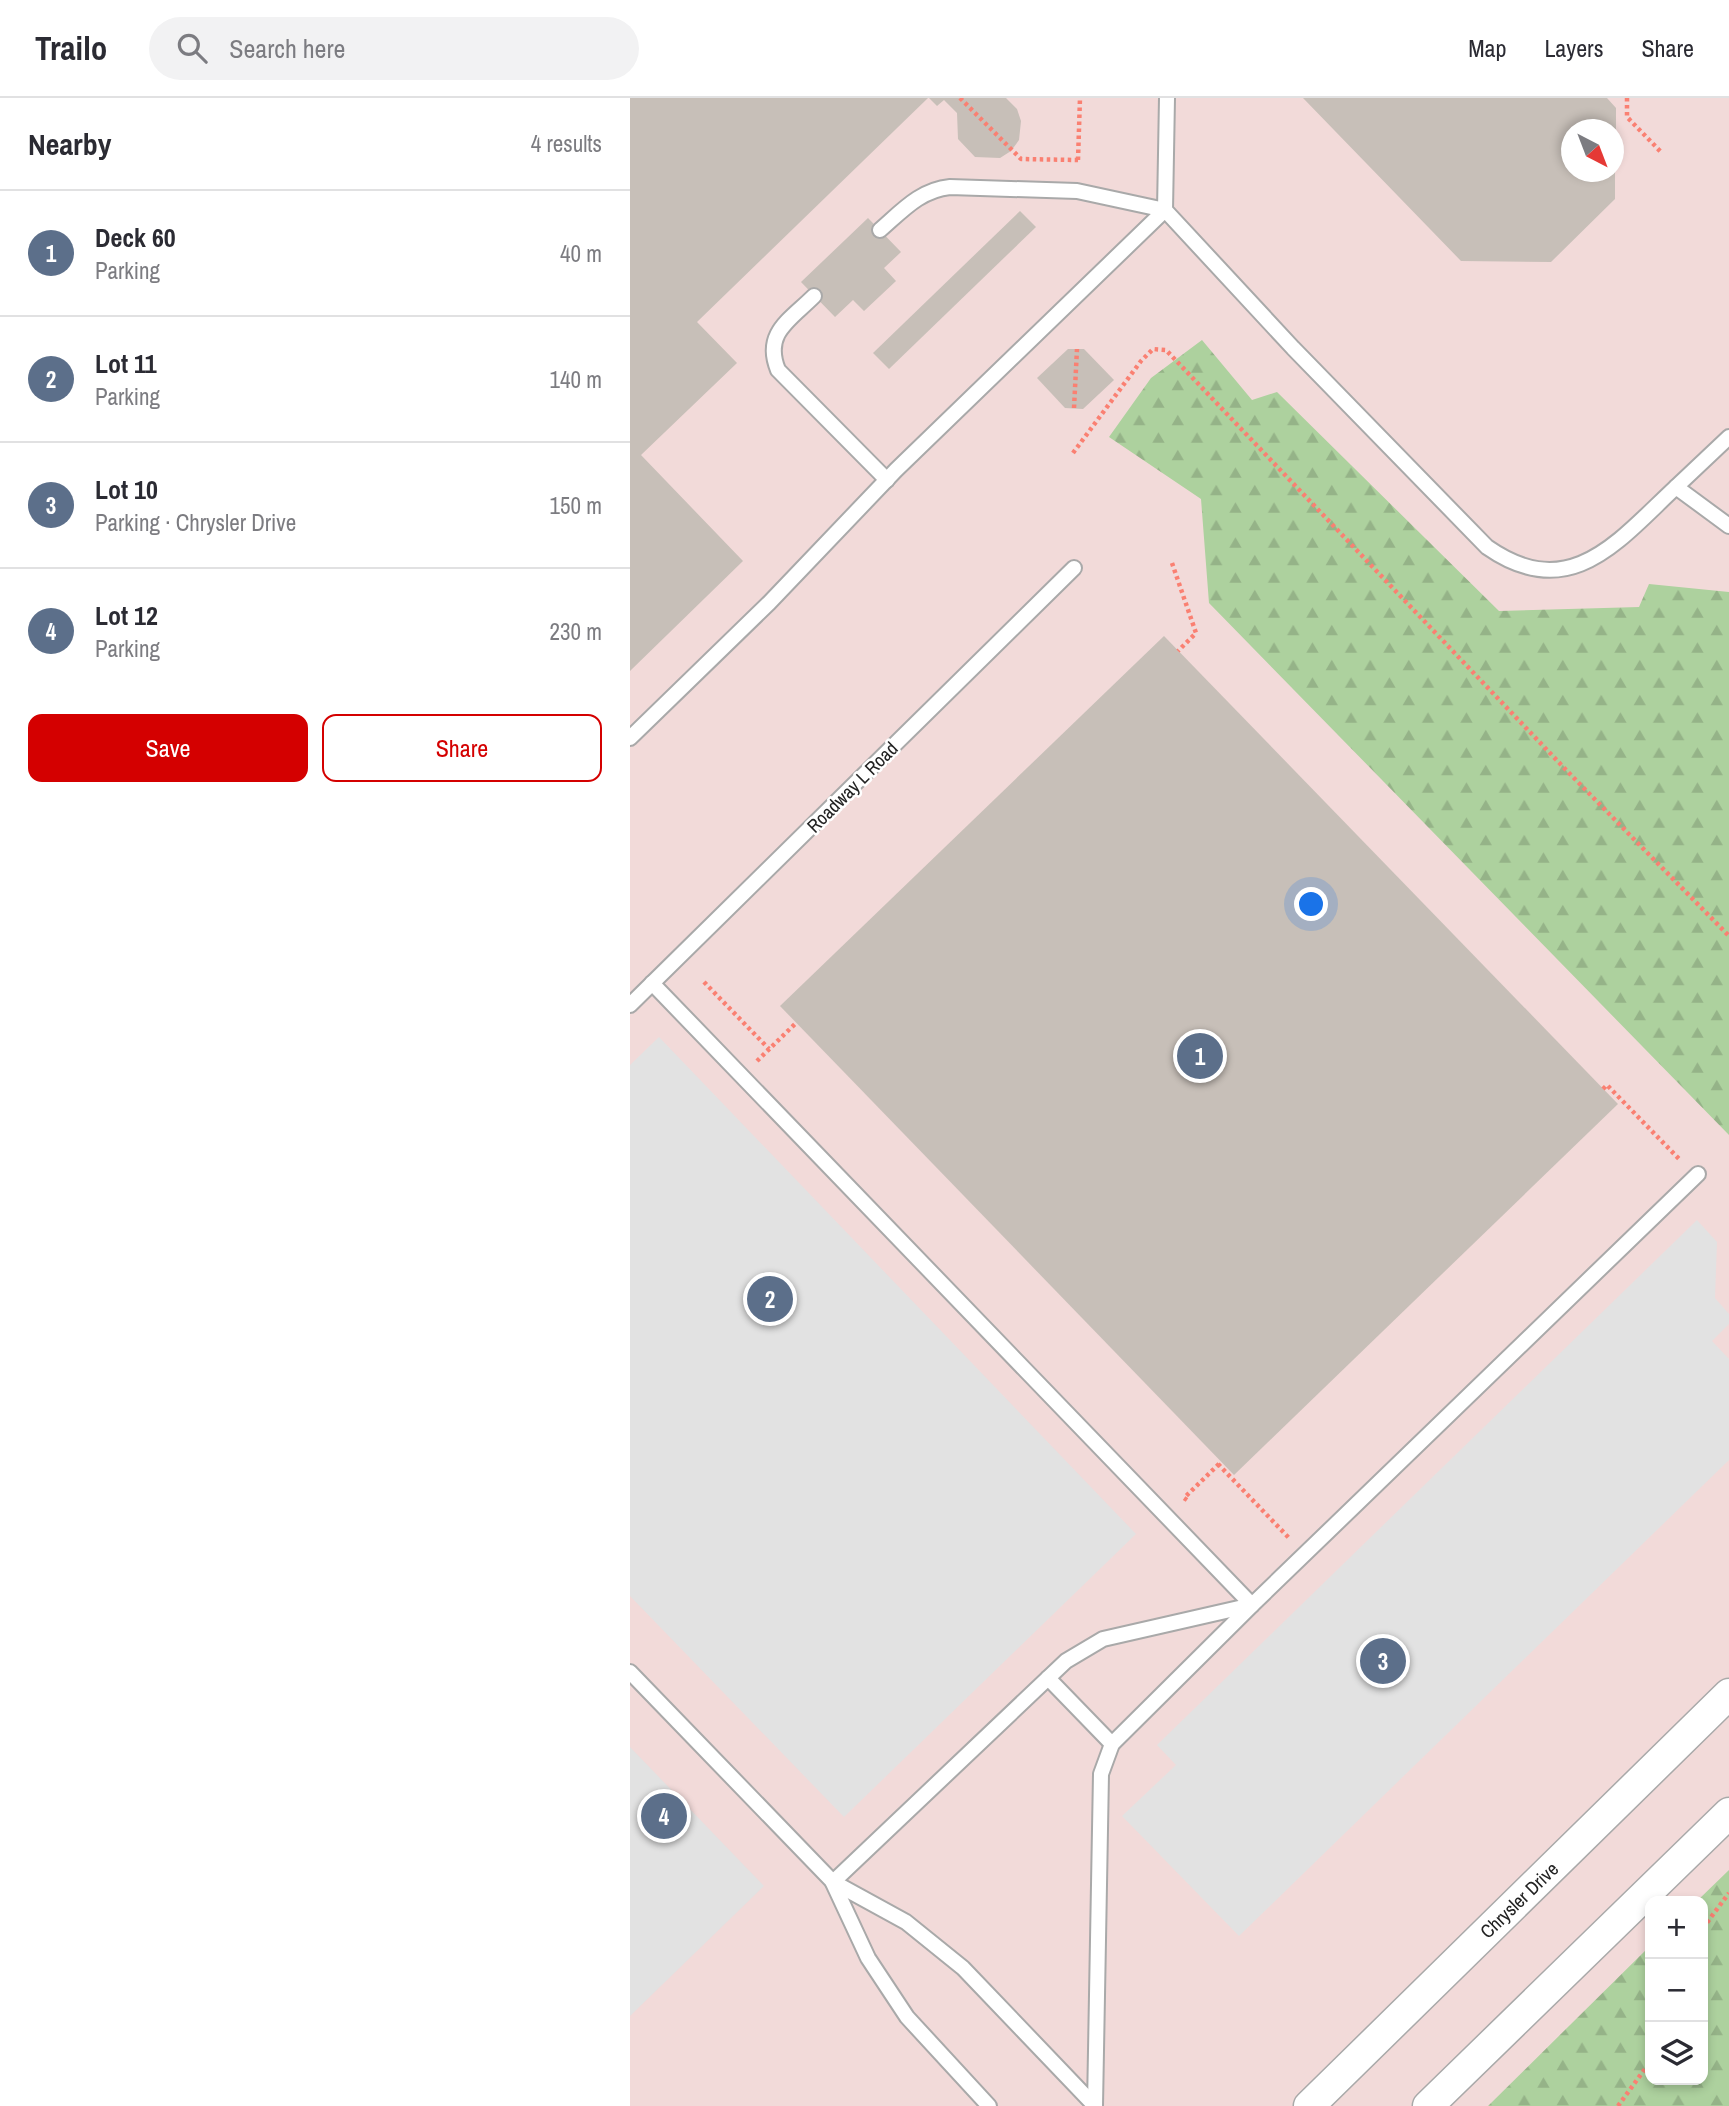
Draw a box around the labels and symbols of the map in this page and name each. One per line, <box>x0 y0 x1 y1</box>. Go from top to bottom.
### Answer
north arrow <box>1561 119 1624 182</box>
street label: Roadway L Road <box>801 736 903 838</box>
your location <box>1294 887 1328 921</box>
pin: 1 <box>1177 1030 1223 1082</box>
pin: 2 <box>747 1273 793 1325</box>
pin: 3 <box>1360 1635 1406 1687</box>
pin: 4 <box>641 1790 687 1842</box>
street label: Chrysler Drive <box>1474 1856 1564 1944</box>

